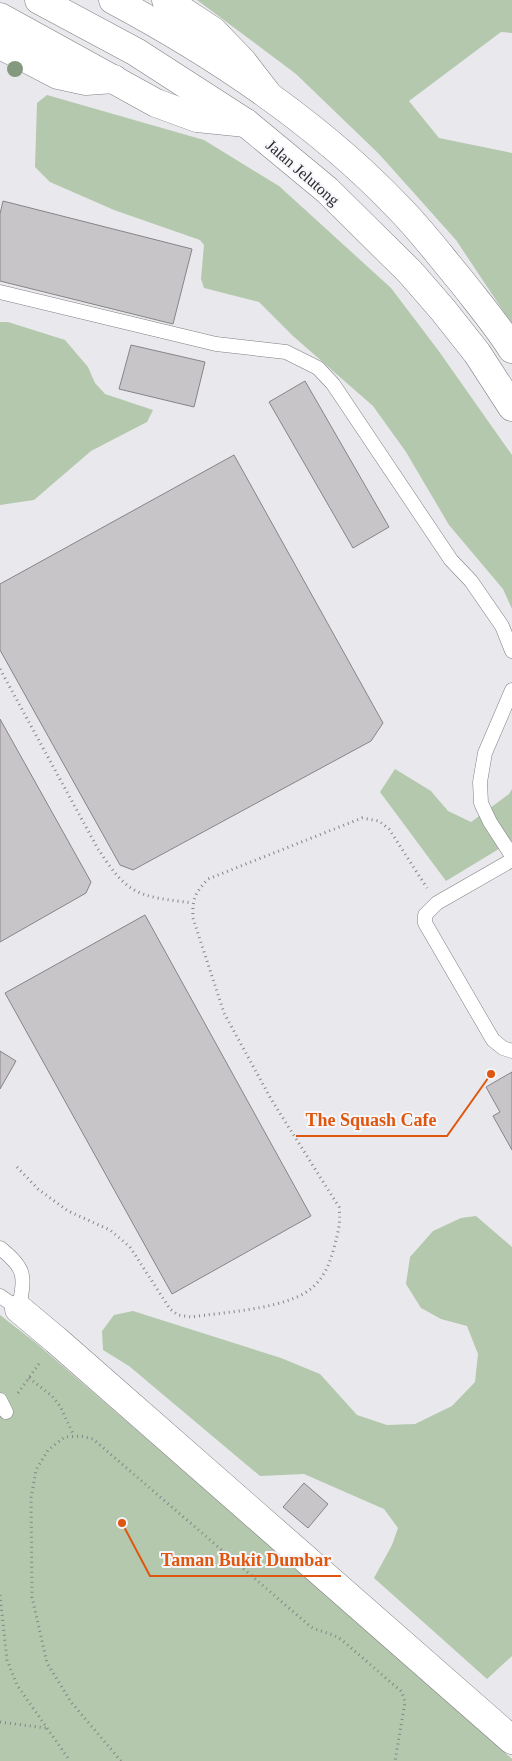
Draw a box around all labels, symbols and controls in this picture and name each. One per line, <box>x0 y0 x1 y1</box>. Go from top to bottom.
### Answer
street label: Jalan Jelutong <box>262 136 343 209</box>
callout: The Squash Cafe <box>296 1103 447 1136</box>
text: The Squash Cafe <box>305 1110 437 1130</box>
callout: Taman Bukit Dumbar <box>150 1543 341 1576</box>
text: Taman Bukit Dumbar <box>161 1550 331 1570</box>

